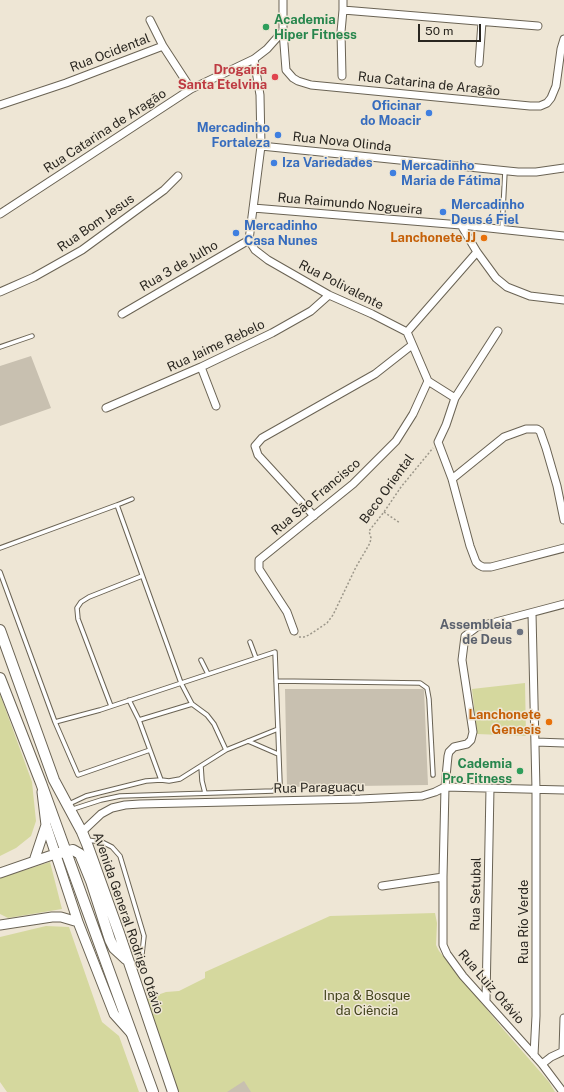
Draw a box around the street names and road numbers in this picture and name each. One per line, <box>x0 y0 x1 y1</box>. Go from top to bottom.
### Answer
street label: Rua Ocidental <box>68 31 152 75</box>
street label: Rua Catarina de Aragão <box>357 69 501 99</box>
street label: Rua Catarina de Aragão <box>41 86 169 176</box>
street label: Rua Nova Olinda <box>292 129 392 155</box>
street label: Rua Raimundo Nogueira <box>277 190 423 218</box>
street label: Rua Bom Jesus <box>55 191 137 255</box>
street label: Rua 3 de Julho <box>137 237 221 295</box>
street label: Rua Polivalente <box>296 257 386 313</box>
street label: Rua Jaime Rebelo <box>165 317 267 375</box>
street label: Beco Oriental <box>357 451 417 527</box>
street label: Rua São Francisco <box>268 455 364 539</box>
street label: Rua Paraguaçu <box>273 779 365 797</box>
street label: Avenida General Rodrigo Otávio <box>90 830 166 1016</box>
street label: Rua Setubal <box>468 857 484 931</box>
street label: Rua Río Verde <box>516 880 532 964</box>
street label: Rua Luiz Otávio <box>455 947 527 1027</box>

